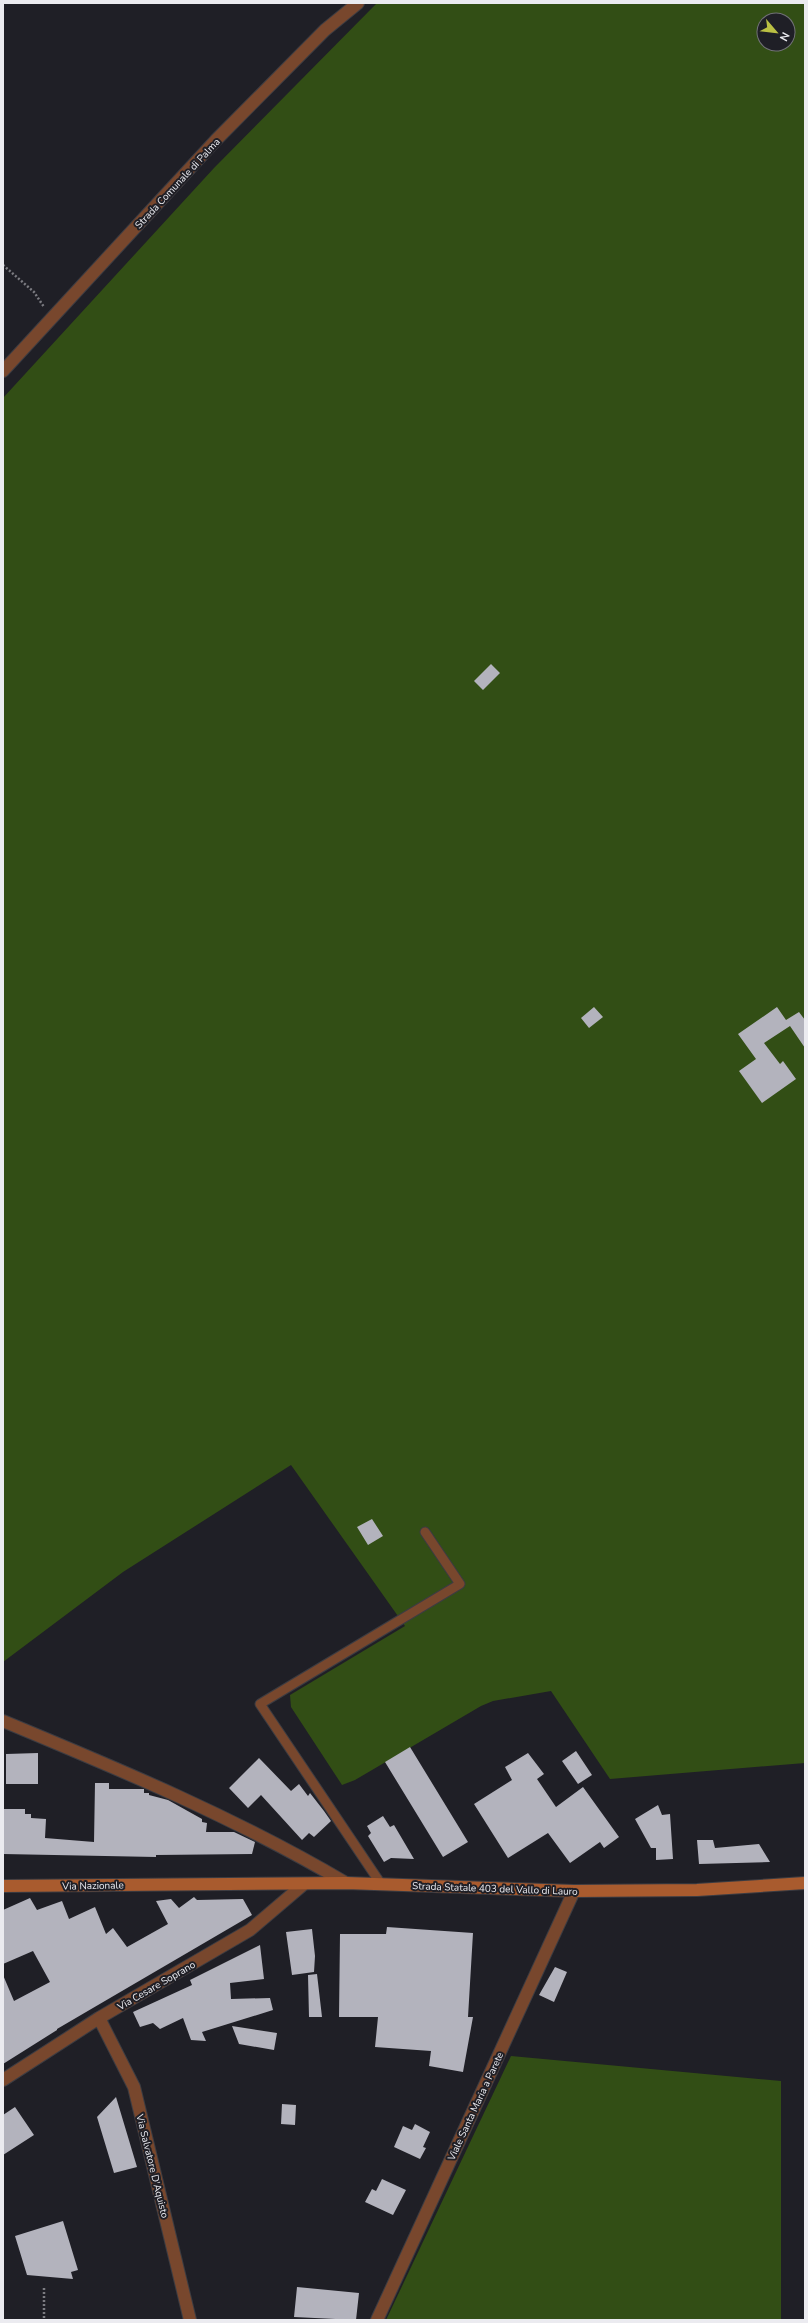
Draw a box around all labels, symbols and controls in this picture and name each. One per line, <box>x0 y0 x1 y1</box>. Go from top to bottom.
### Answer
north arrow <box>756 12 796 52</box>
text: N <box>776 29 793 44</box>
street label: Strada Comunale di Palma <box>132 135 223 232</box>
street label: Via Nazionale <box>61 1878 124 1894</box>
street label: Strada Statale 403 del Vallo di Lauro <box>412 1879 578 1899</box>
street label: Via Cesare Soprano <box>114 1958 198 2014</box>
street label: Viale Santa Maria a Parete <box>444 2050 507 2164</box>
street label: Via Salvatore D'Aquisto <box>132 2112 172 2220</box>

